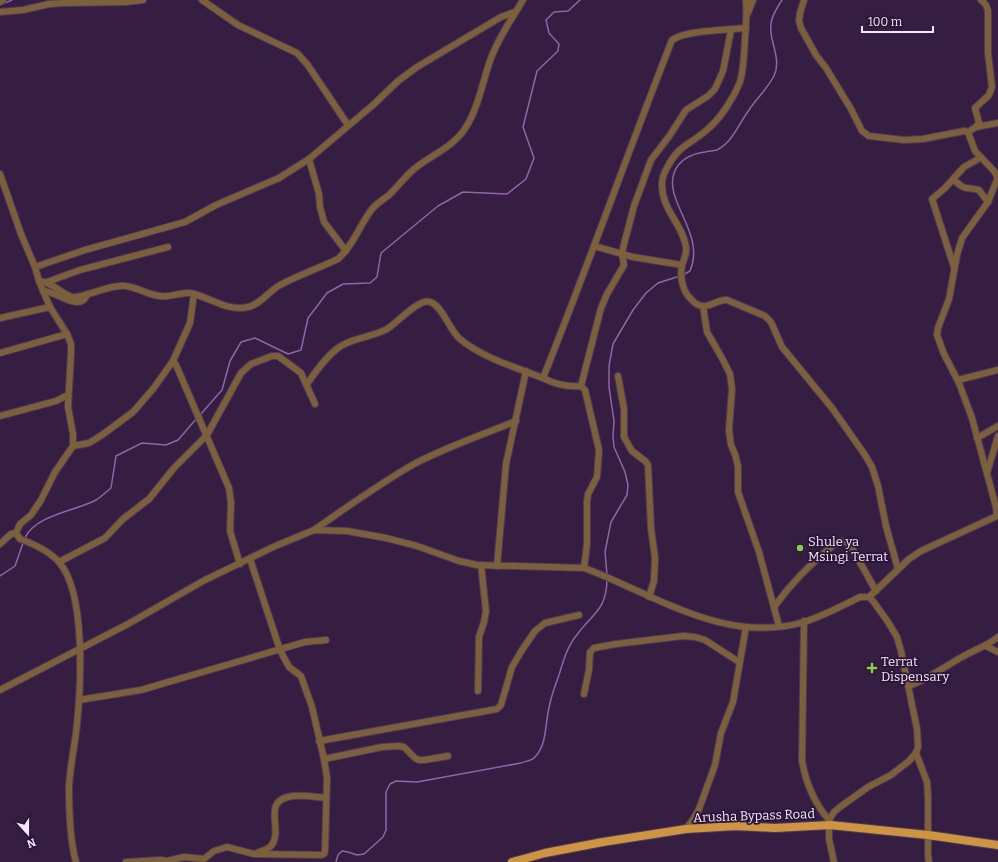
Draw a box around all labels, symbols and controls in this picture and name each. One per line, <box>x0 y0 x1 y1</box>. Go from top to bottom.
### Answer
scale bar <box>862 8 933 34</box>
text: 100 m <box>868 15 903 29</box>
place label: Shule ya Msingi Terrat <box>808 534 888 564</box>
marker: Shule ya Msingi Terrat <box>795 543 805 553</box>
place label: Terrat Dispensary <box>881 654 950 684</box>
marker: Terrat Dispensary <box>866 662 878 674</box>
street label: Arusha Bypass Road <box>693 806 816 825</box>
north arrow <box>8 814 48 854</box>
text: N <box>25 835 38 851</box>

